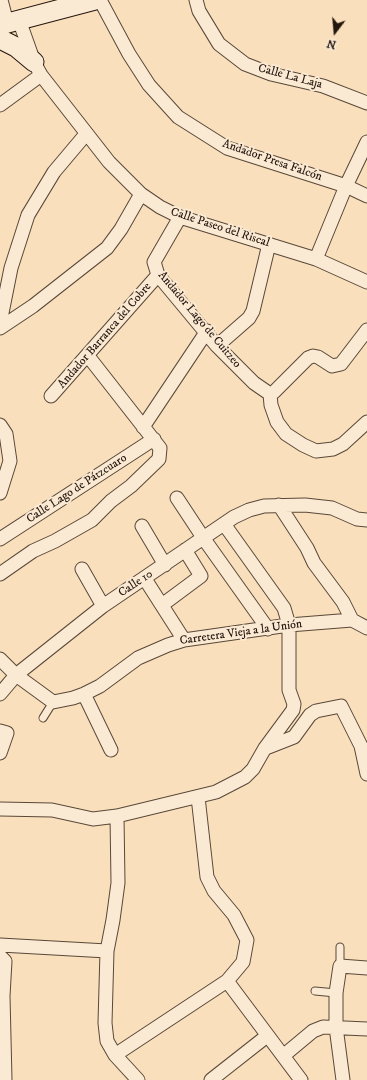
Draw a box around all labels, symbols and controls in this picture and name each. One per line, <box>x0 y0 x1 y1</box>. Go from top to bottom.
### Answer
north arrow <box>315 12 355 52</box>
text: N <box>325 36 338 52</box>
street label: Calle La Laja <box>256 62 324 92</box>
street label: Andador Presa Falcón <box>220 137 324 185</box>
street label: Calle Paseo del Riscal <box>169 205 271 251</box>
street label: Andador Lago de Cuitzeo <box>154 269 244 371</box>
street label: Andador Barranca del Cobre <box>55 280 155 392</box>
street label: Calle Lago de Pátzcuaro <box>24 451 130 527</box>
street label: Calle 10 <box>116 567 156 601</box>
street label: Carretera Vieja a la Unión <box>179 617 303 649</box>

